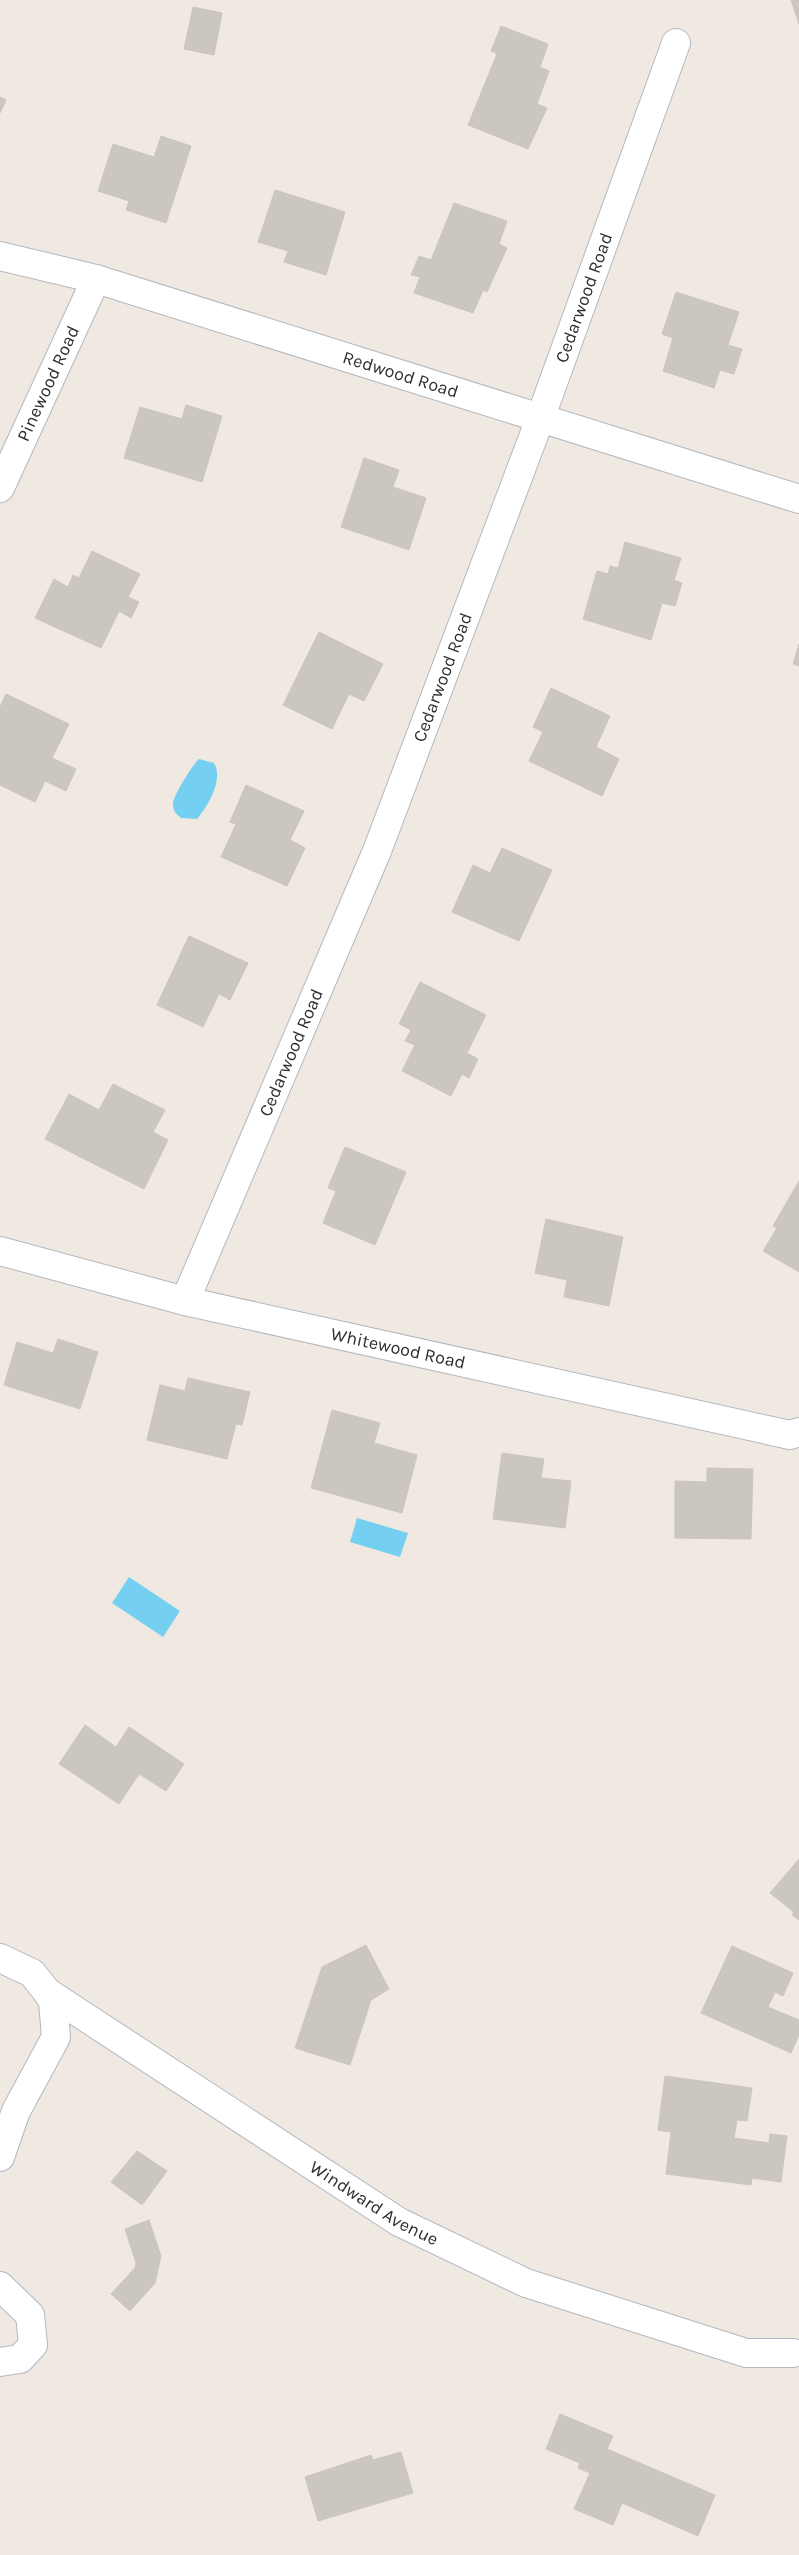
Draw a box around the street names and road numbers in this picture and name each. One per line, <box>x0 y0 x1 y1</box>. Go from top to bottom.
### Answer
street label: Cedarwood Road <box>550 230 617 366</box>
street label: Pinewood Road <box>12 322 84 445</box>
street label: Redwood Road <box>340 346 461 403</box>
street label: Cedarwood Road <box>408 609 477 745</box>
street label: Cedarwood Road <box>254 986 328 1120</box>
street label: Whitewood Road <box>329 1323 468 1374</box>
street label: Windward Avenue <box>306 2156 442 2250</box>

